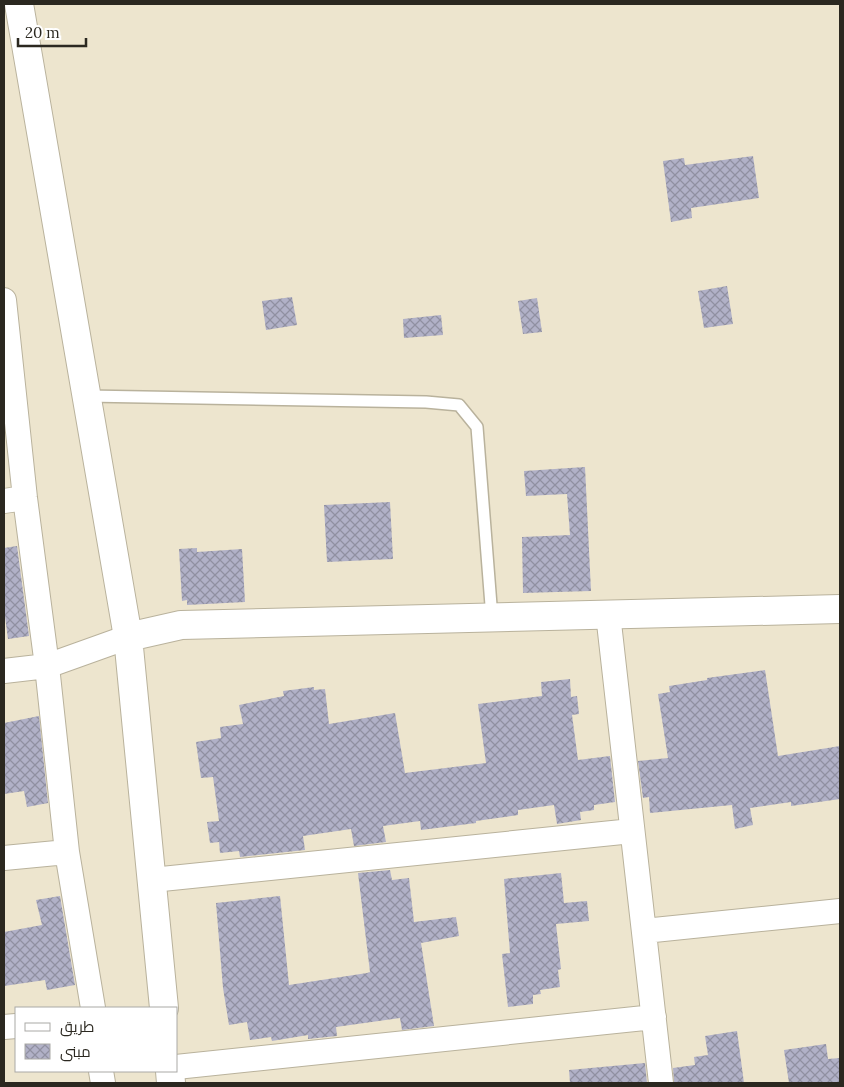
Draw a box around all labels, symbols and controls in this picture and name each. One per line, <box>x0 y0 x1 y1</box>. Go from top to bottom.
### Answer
scale bar <box>18 15 85 47</box>
text: 20 m <box>25 23 60 42</box>
legend <box>15 1007 178 1072</box>
text: طريق <box>60 1017 94 1037</box>
text: مبنى <box>60 1042 91 1062</box>

